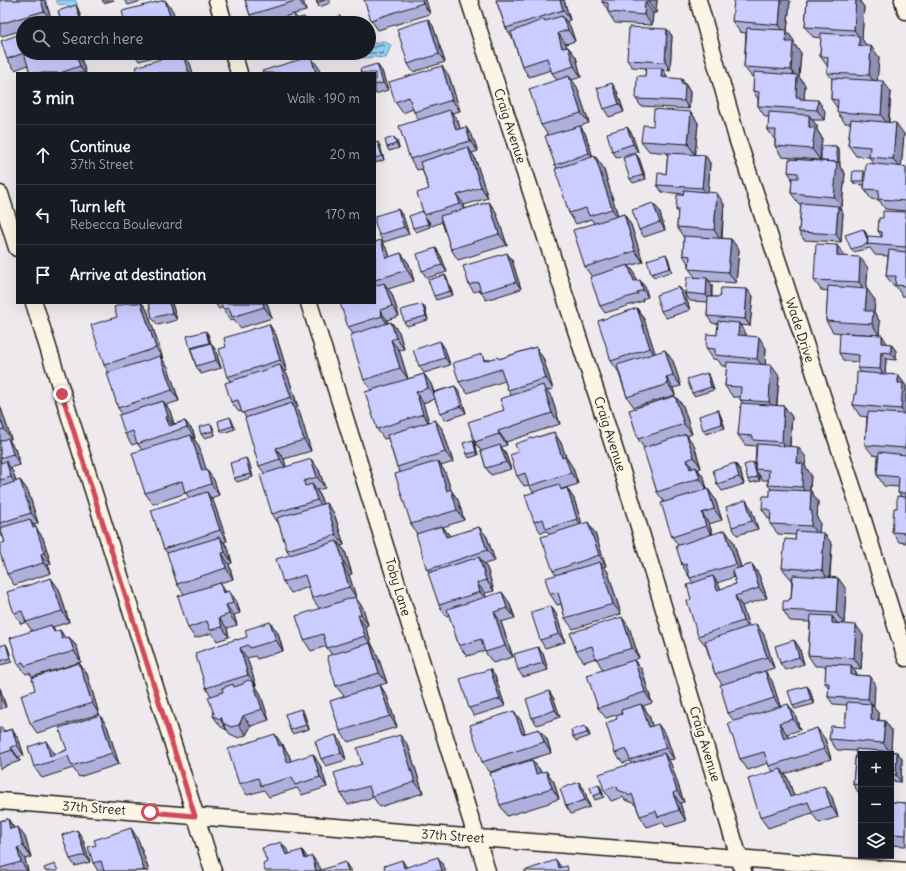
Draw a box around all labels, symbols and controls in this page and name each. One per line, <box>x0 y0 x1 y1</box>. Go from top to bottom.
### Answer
search box <box>16 16 376 60</box>
icon: search <box>30 27 52 49</box>
text: Search here <box>62 29 143 48</box>
street label: Craig Avenue <box>490 86 530 166</box>
text: 3 min <box>32 87 74 109</box>
text: Walk · 190 m <box>287 90 360 107</box>
text: Continue <box>70 137 131 156</box>
icon: ahead <box>32 144 54 166</box>
text: 20 m <box>330 146 360 163</box>
text: 37th Street <box>70 156 133 173</box>
text: Turn left <box>70 197 125 216</box>
icon: left <box>32 204 54 226</box>
text: 170 m <box>325 206 360 223</box>
text: Rebecca Boulevard <box>70 216 183 233</box>
icon: arrive <box>32 264 54 286</box>
text: Arrive at destination <box>70 265 206 284</box>
street label: Wade Drive <box>782 295 818 365</box>
route end <box>53 385 71 403</box>
street label: Craig Avenue <box>590 394 630 474</box>
street label: Toby Lane <box>381 556 415 618</box>
street label: Craig Avenue <box>685 704 725 784</box>
map controls <box>858 751 894 859</box>
button: + <box>858 751 894 787</box>
button: − <box>858 787 894 823</box>
street label: 37th Street <box>62 797 127 819</box>
route start <box>141 803 159 821</box>
button: layers <box>858 823 894 859</box>
street label: 37th Street <box>421 825 486 847</box>

